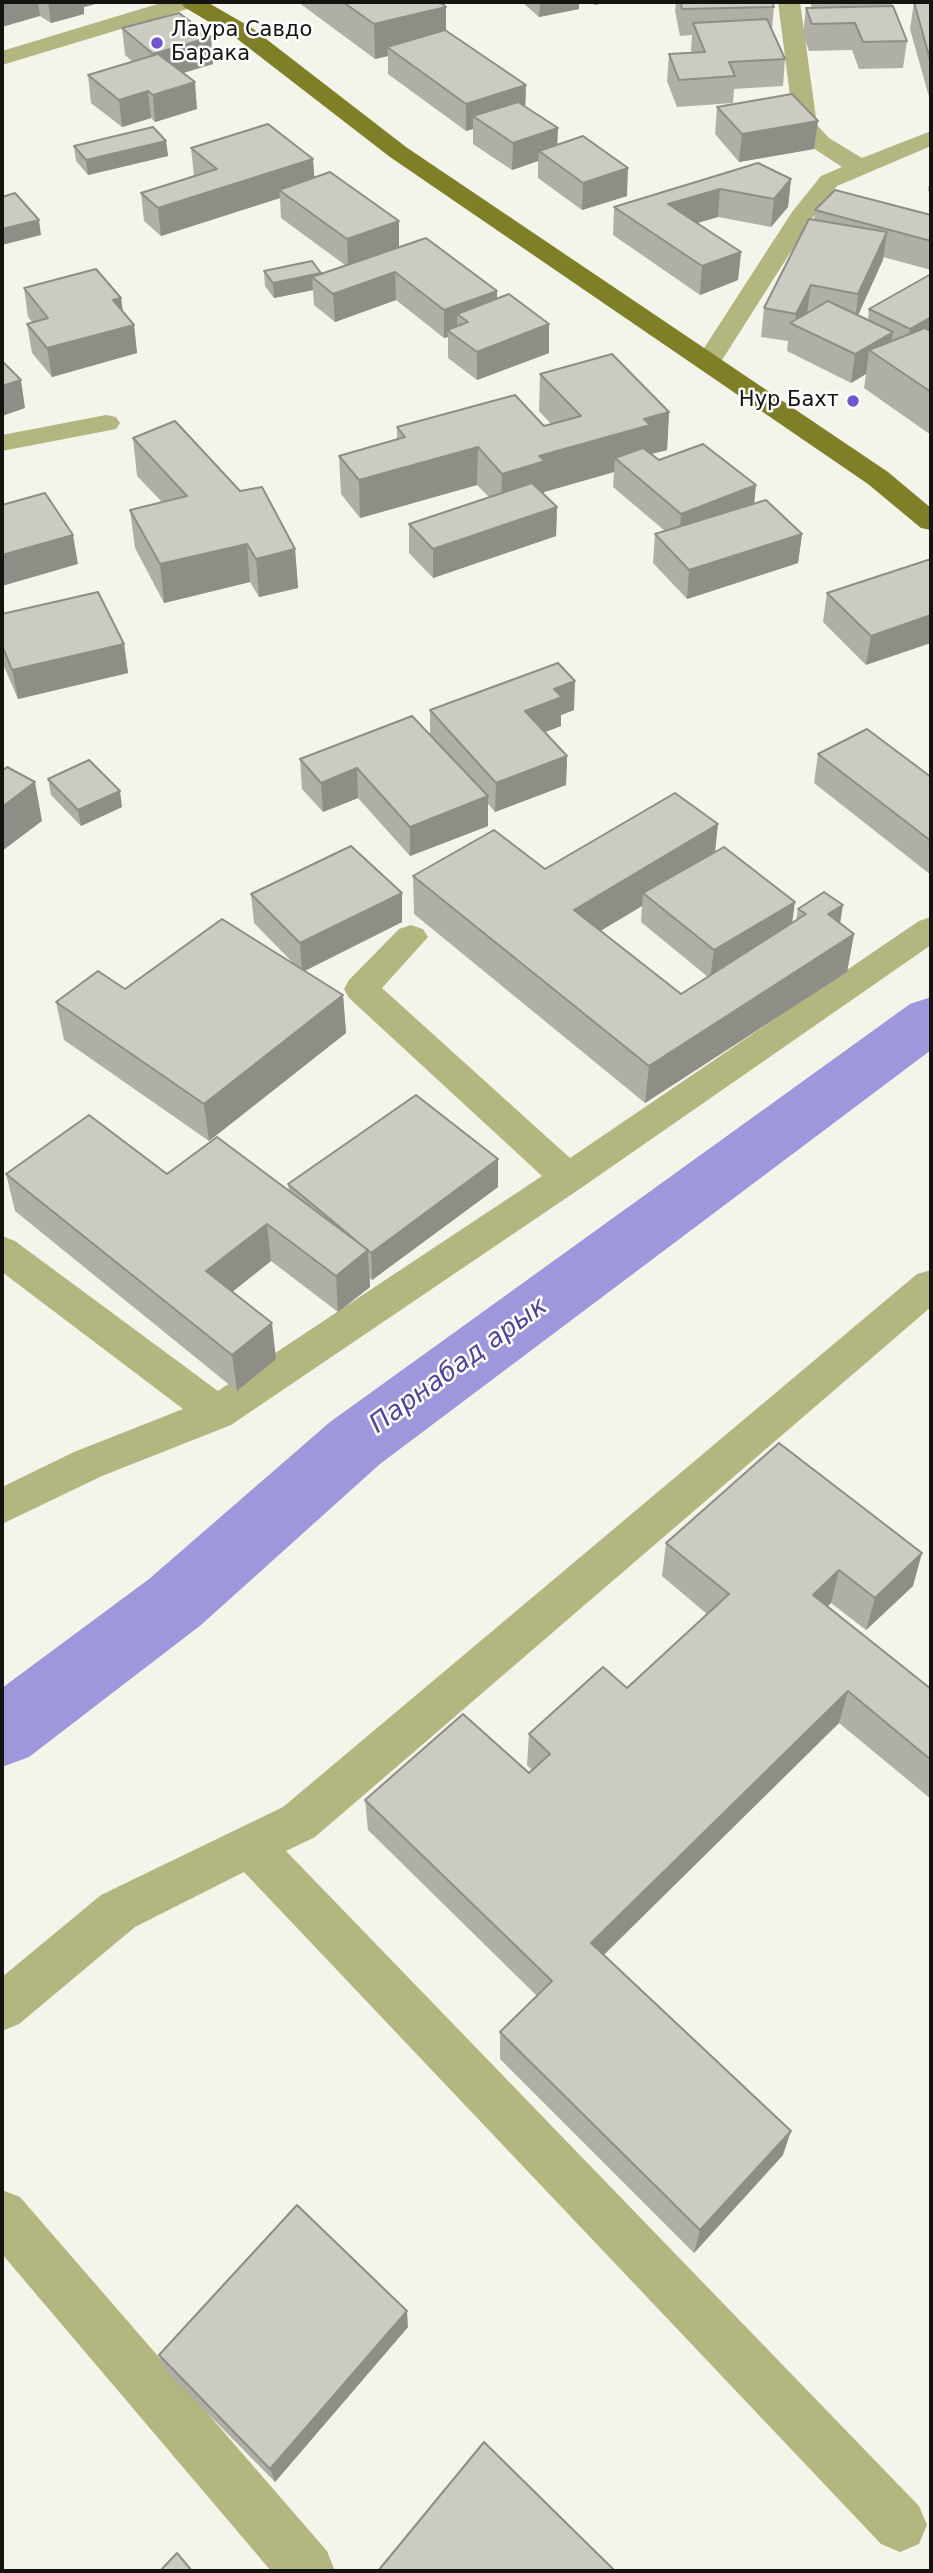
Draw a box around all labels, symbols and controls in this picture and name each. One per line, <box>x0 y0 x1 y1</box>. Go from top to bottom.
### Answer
place label: Лаура Савдо Барака <box>171 18 312 68</box>
marker: Лаура Савдо Барака <box>149 35 165 51</box>
place label: Нур Бахт <box>739 388 839 414</box>
marker: Нур Бахт <box>845 393 861 409</box>
water label: Парнабад арык <box>364 1291 554 1441</box>

